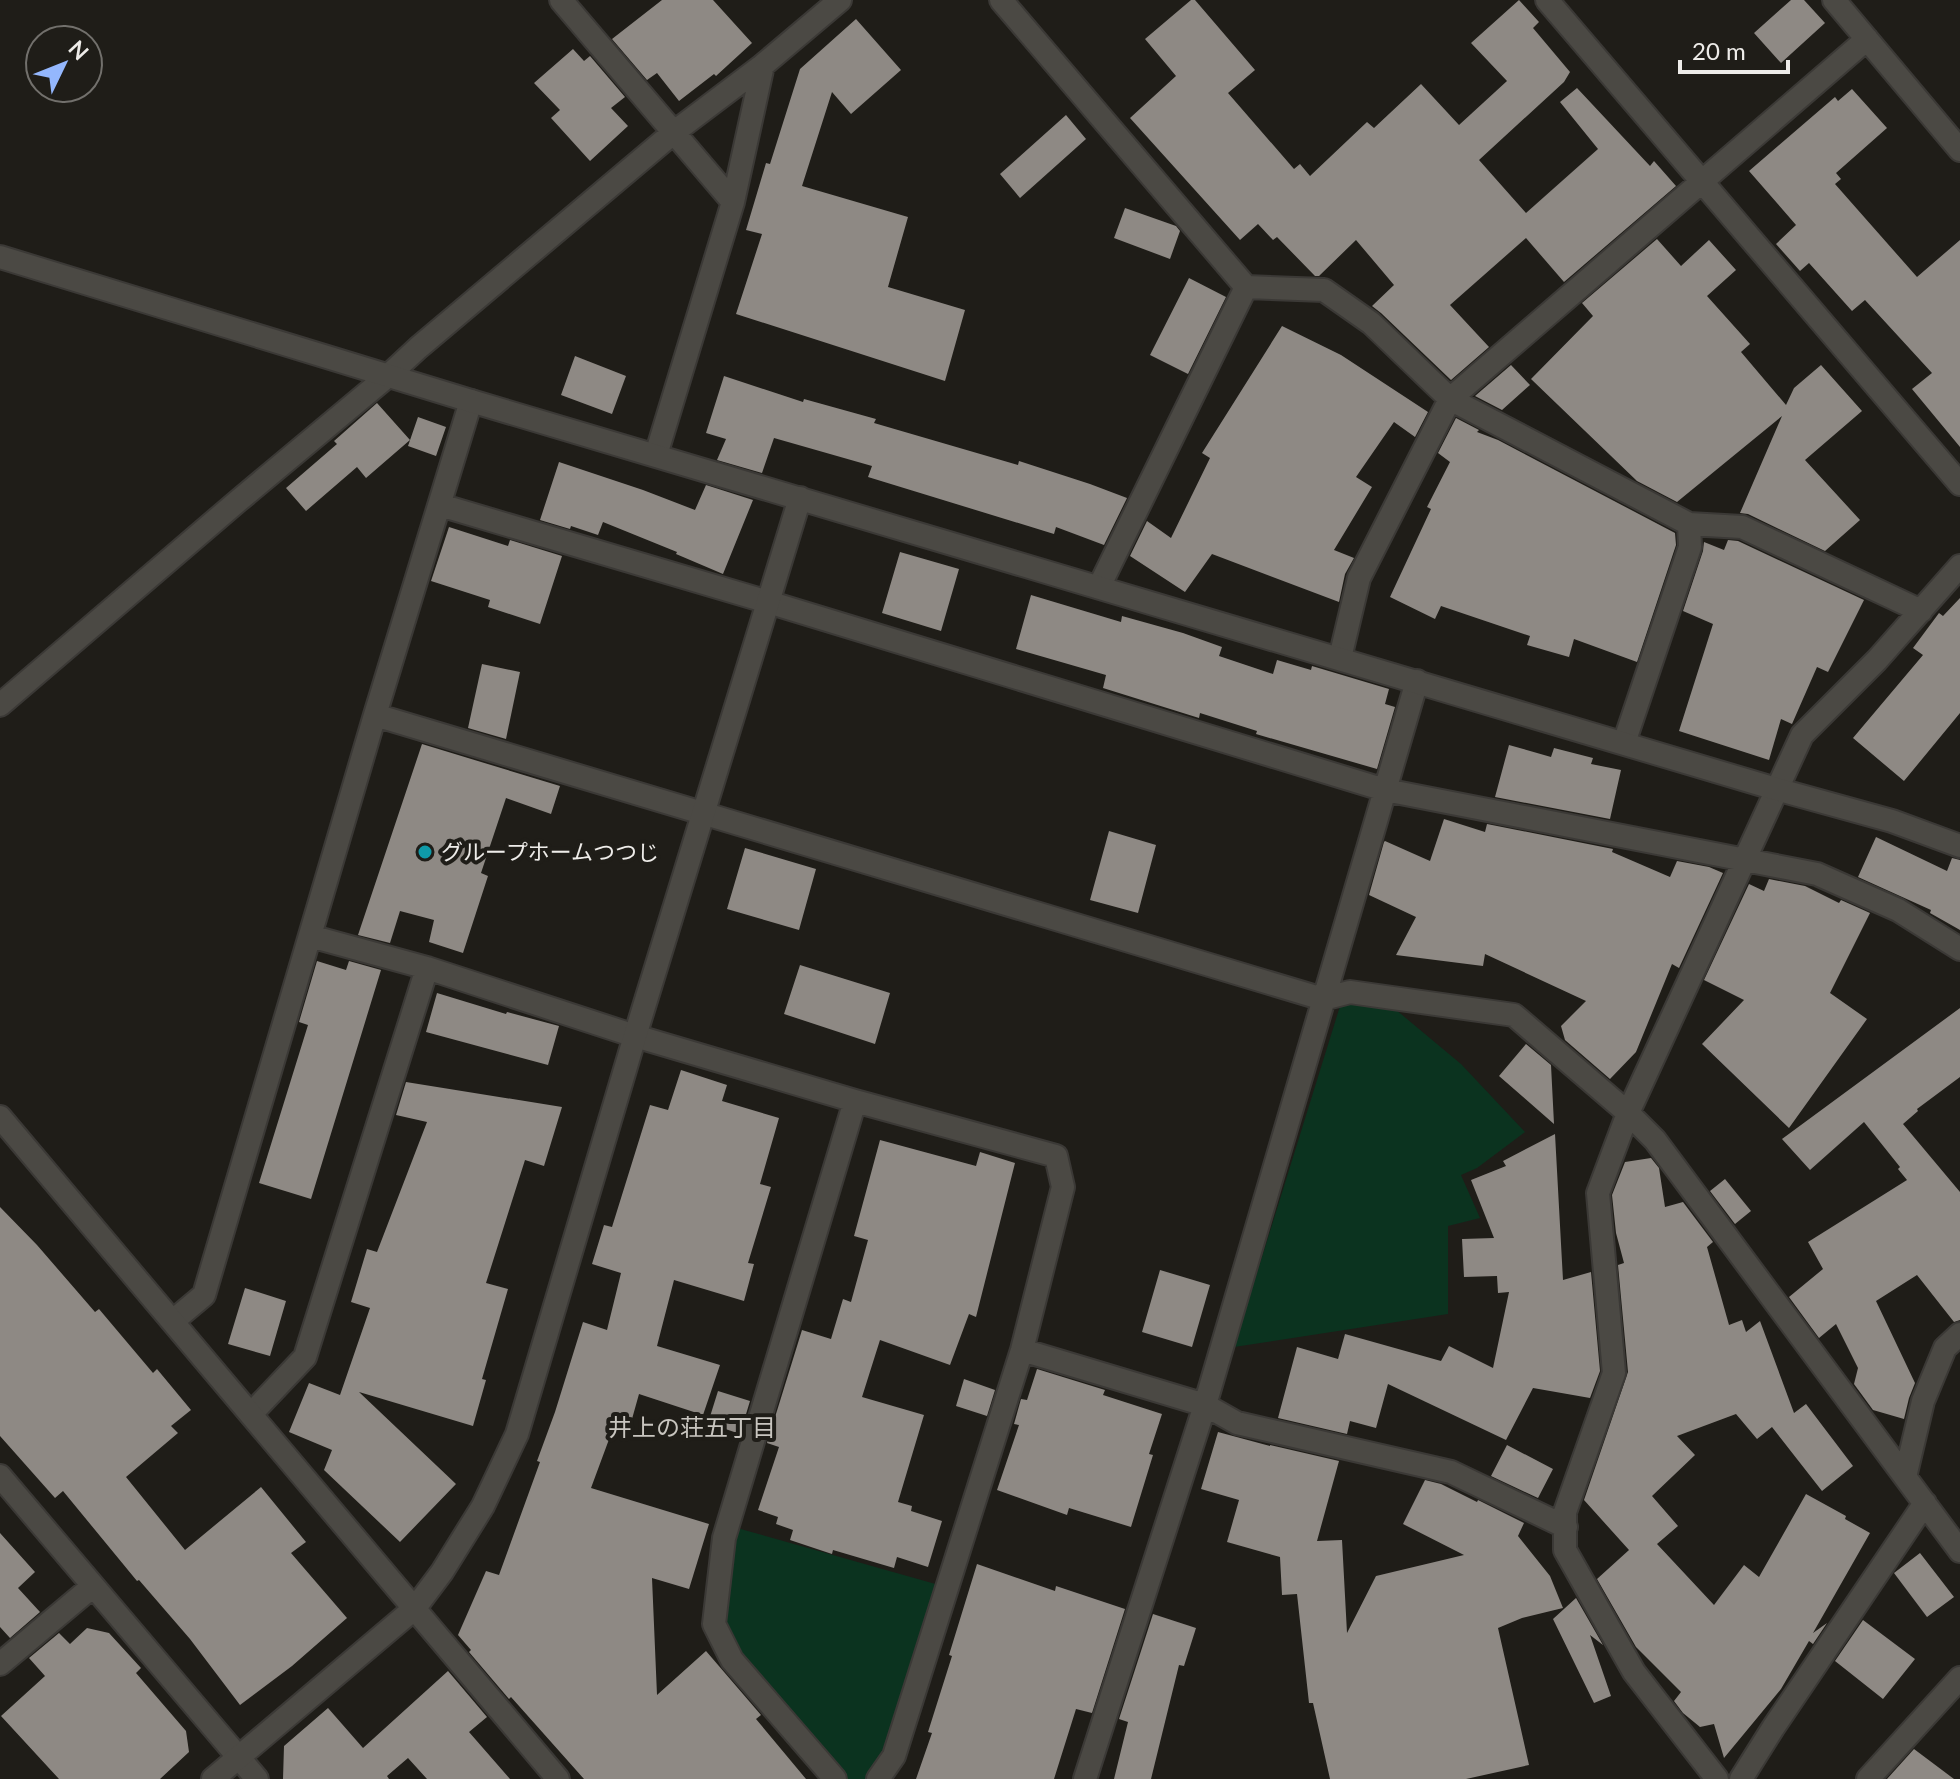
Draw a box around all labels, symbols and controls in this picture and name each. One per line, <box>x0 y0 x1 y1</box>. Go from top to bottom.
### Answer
north arrow <box>24 24 104 104</box>
scale bar <box>1680 24 1788 74</box>
text: N <box>63 35 95 65</box>
text: 20 m <box>1692 36 1746 65</box>
place label: グループホームつつじ <box>441 838 659 865</box>
marker: グループホームつつじ <box>416 843 434 861</box>
district label: 井上の荘五丁目 <box>608 1412 776 1441</box>

